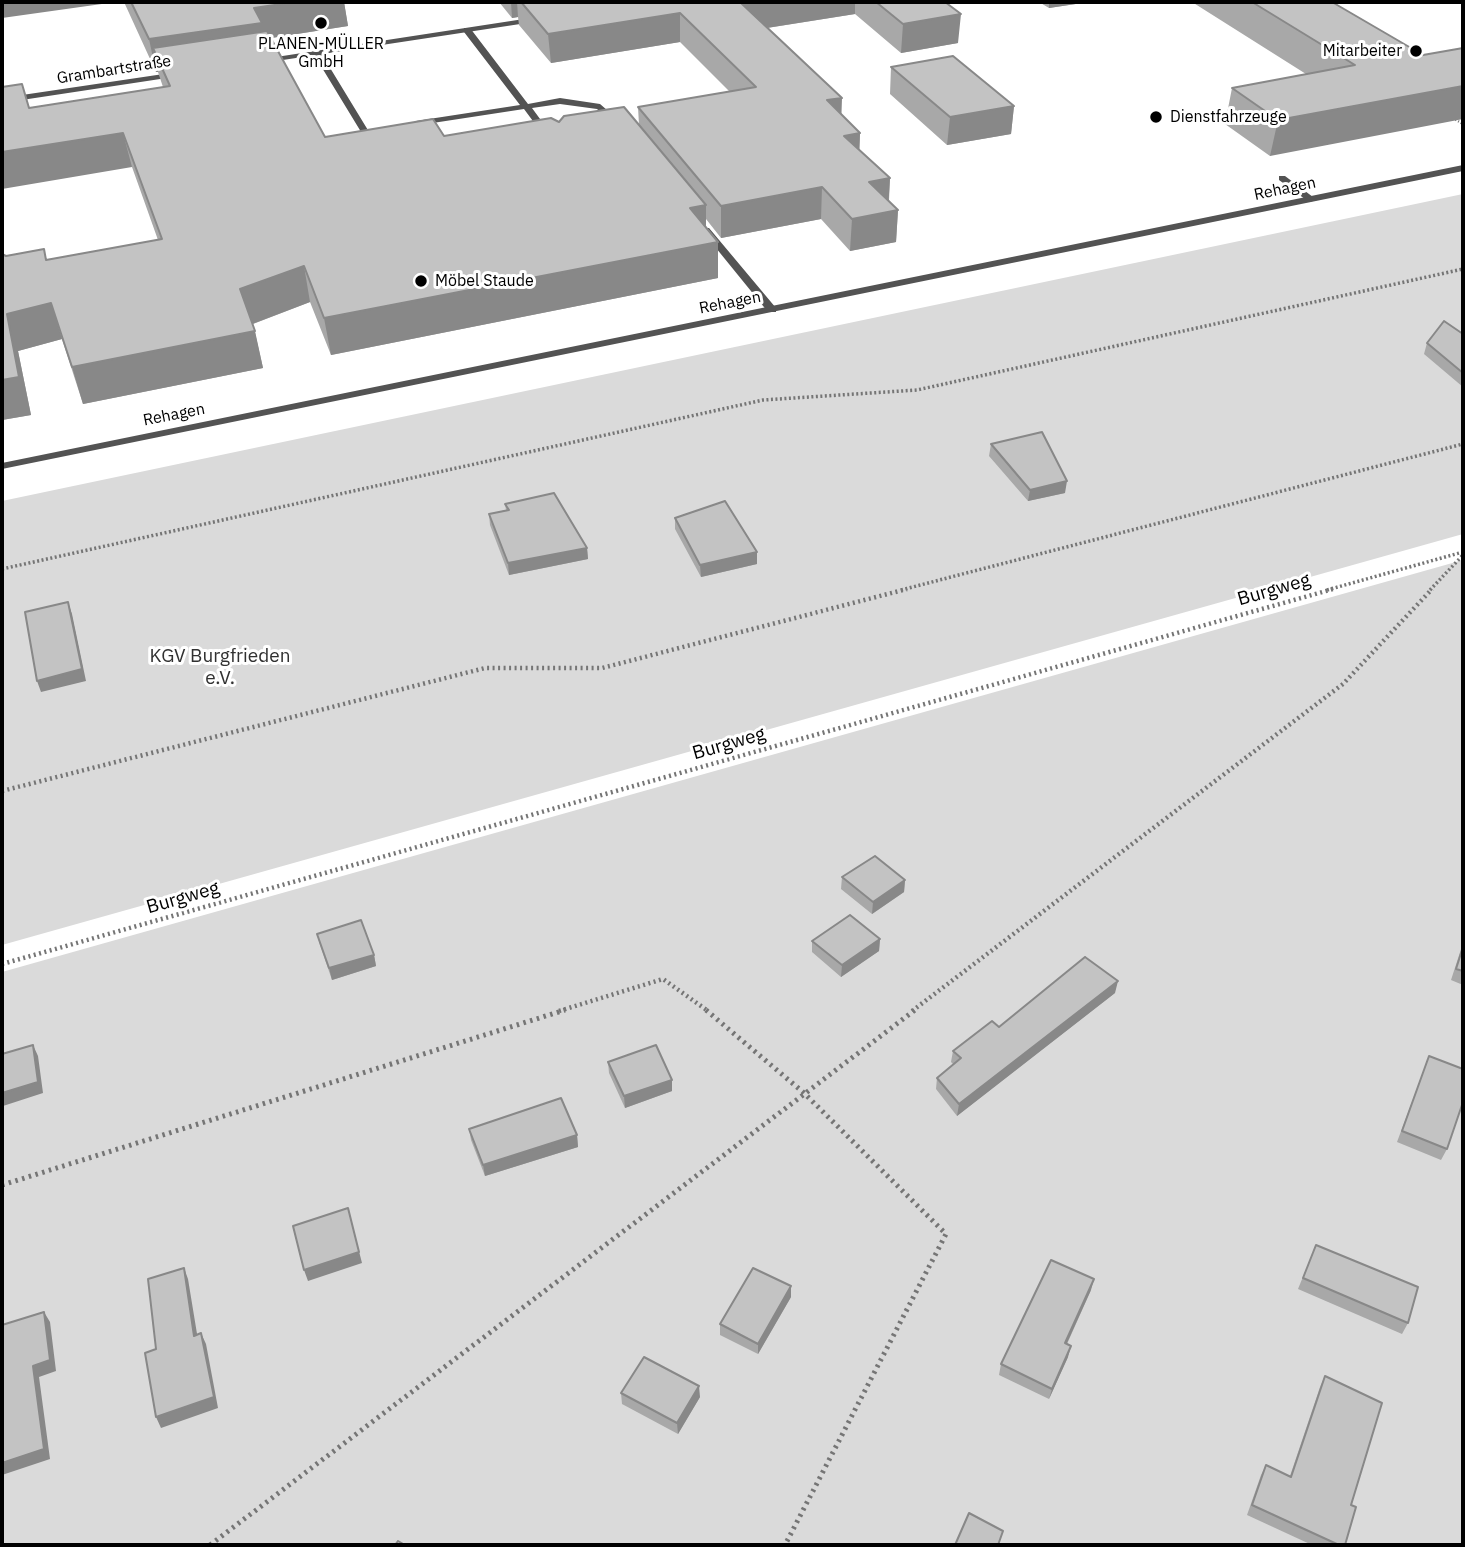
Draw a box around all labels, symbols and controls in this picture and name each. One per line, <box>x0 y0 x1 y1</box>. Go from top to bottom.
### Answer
marker: PLANEN-MÜLLER GmbH <box>313 15 329 31</box>
place label: PLANEN-MÜLLER GmbH <box>258 34 384 72</box>
place label: Mitarbeiter <box>1323 41 1402 61</box>
marker: Mitarbeiter <box>1408 43 1424 59</box>
street label: Grambartstraße <box>55 51 173 89</box>
place label: Dienstfahrzeuge <box>1170 107 1287 127</box>
marker: Dienstfahrzeuge <box>1148 109 1164 125</box>
street label: Rehagen <box>1252 173 1318 205</box>
place label: Möbel Staude <box>435 271 534 291</box>
marker: Möbel Staude <box>413 273 429 289</box>
street label: Rehagen <box>697 288 763 318</box>
street label: Rehagen <box>141 400 207 430</box>
street label: Burgweg <box>1235 569 1313 611</box>
park label: KGV Burgfrieden e.V. <box>150 646 290 690</box>
street label: Burgweg <box>690 723 768 765</box>
street label: Burgweg <box>144 877 222 919</box>

